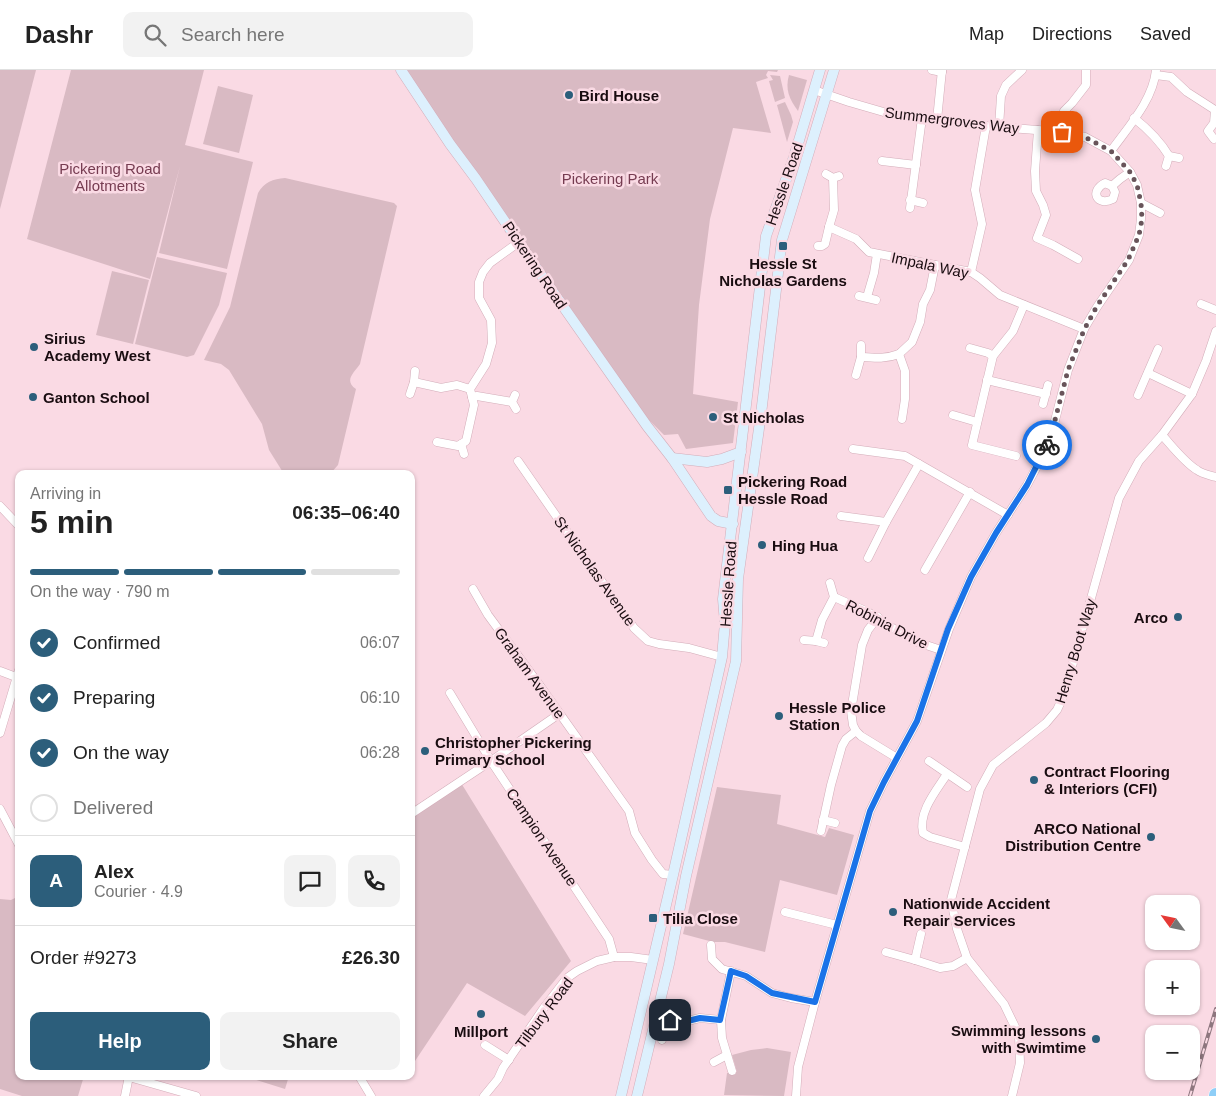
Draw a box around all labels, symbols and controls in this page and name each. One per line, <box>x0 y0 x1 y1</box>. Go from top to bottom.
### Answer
search box <box>123 12 473 57</box>
text: Dashr <box>25 21 93 48</box>
icon: search <box>141 21 169 49</box>
text: Search here <box>181 24 285 45</box>
text: Map <box>969 24 1004 44</box>
text: Directions <box>1032 24 1112 44</box>
text: Saved <box>1140 24 1191 44</box>
place label: Bird House <box>579 87 659 104</box>
marker: Bird House <box>563 89 575 101</box>
street label: Summergroves Way <box>884 103 1021 137</box>
pin <box>1041 111 1083 153</box>
icon: bag <box>1048 118 1076 146</box>
street label: Hessle Road <box>762 141 806 227</box>
park label: Pickering Road Allotments <box>59 160 161 194</box>
park label: Pickering Park <box>562 170 659 187</box>
street label: Pickering Road <box>500 218 570 312</box>
marker: Hessle St Nicholas Gardens <box>777 240 789 252</box>
street label: Impala Way <box>890 249 971 282</box>
place label: Hessle St Nicholas Gardens <box>719 255 847 289</box>
place label: Sirius Academy West <box>44 330 150 364</box>
marker: Sirius Academy West <box>28 341 40 353</box>
place label: Ganton School <box>43 389 150 406</box>
marker: Ganton School <box>27 391 39 403</box>
place label: St Nicholas <box>723 409 805 426</box>
marker: St Nicholas <box>707 411 719 423</box>
courier <box>1022 420 1072 470</box>
icon: bike <box>1033 431 1061 459</box>
place label: Pickering Road Hessle Road <box>738 473 847 507</box>
marker: Pickering Road Hessle Road <box>722 484 734 496</box>
text: Arriving in <box>30 485 101 502</box>
text: 06:35–06:40 <box>292 502 400 523</box>
text: 5 min <box>30 504 114 540</box>
street label: St Nicholas Avenue <box>551 513 639 629</box>
place label: Hing Hua <box>772 537 838 554</box>
marker: Hing Hua <box>756 539 768 551</box>
street label: Hessle Road <box>717 541 739 627</box>
text: On the way · 790 m <box>30 583 170 600</box>
street label: Robinia Drive <box>843 596 931 652</box>
street label: Henry Boot Way <box>1051 596 1099 705</box>
place label: Arco <box>1134 609 1168 626</box>
marker: Arco <box>1172 611 1184 623</box>
street label: Graham Avenue <box>491 624 569 722</box>
icon: check <box>30 629 58 657</box>
text: Confirmed <box>73 632 161 653</box>
text: 06:07 <box>360 634 400 651</box>
icon: check <box>30 684 58 712</box>
text: Preparing <box>73 687 155 708</box>
text: 06:10 <box>360 689 400 706</box>
place label: Hessle Police Station <box>789 699 886 733</box>
marker: Hessle Police Station <box>773 710 785 722</box>
place label: Christopher Pickering Primary School <box>435 734 592 768</box>
icon: check <box>30 739 58 767</box>
text: On the way <box>73 742 169 763</box>
text: 06:28 <box>360 744 400 761</box>
marker: Christopher Pickering Primary School <box>419 745 431 757</box>
place label: Contract Flooring & Interiors (CFI) <box>1044 763 1170 797</box>
marker: Contract Flooring & Interiors (CFI) <box>1028 774 1040 786</box>
street label: Campion Avenue <box>503 785 581 889</box>
text: Delivered <box>73 797 153 818</box>
place label: ARCO National Distribution Centre <box>1005 820 1141 854</box>
marker: ARCO National Distribution Centre <box>1145 831 1157 843</box>
button: chat <box>284 855 336 907</box>
button: phone <box>348 855 400 907</box>
text: Alex <box>94 861 134 882</box>
text: A <box>49 870 63 891</box>
text: Courier · 4.9 <box>94 883 183 900</box>
place label: Nationwide Accident Repair Services <box>903 895 1050 929</box>
north arrow <box>1145 895 1200 950</box>
map controls <box>1145 895 1200 1080</box>
marker: Nationwide Accident Repair Services <box>887 906 899 918</box>
place label: Tilia Close <box>663 910 738 927</box>
marker: Tilia Close <box>647 912 659 924</box>
text: Order #9273 <box>30 947 137 968</box>
text: £26.30 <box>342 947 400 968</box>
button: + <box>1145 960 1200 1015</box>
street label: Tilbury Road <box>512 974 576 1052</box>
pin <box>649 999 691 1041</box>
icon: home <box>656 1006 684 1034</box>
marker: Millport <box>475 1008 487 1020</box>
button: Help <box>30 1012 210 1070</box>
button: Share <box>220 1012 400 1070</box>
place label: Swimming lessons with Swimtime <box>951 1022 1086 1056</box>
place label: Millport <box>454 1023 508 1040</box>
button: − <box>1145 1025 1200 1080</box>
marker: Swimming lessons with Swimtime <box>1090 1033 1102 1045</box>

